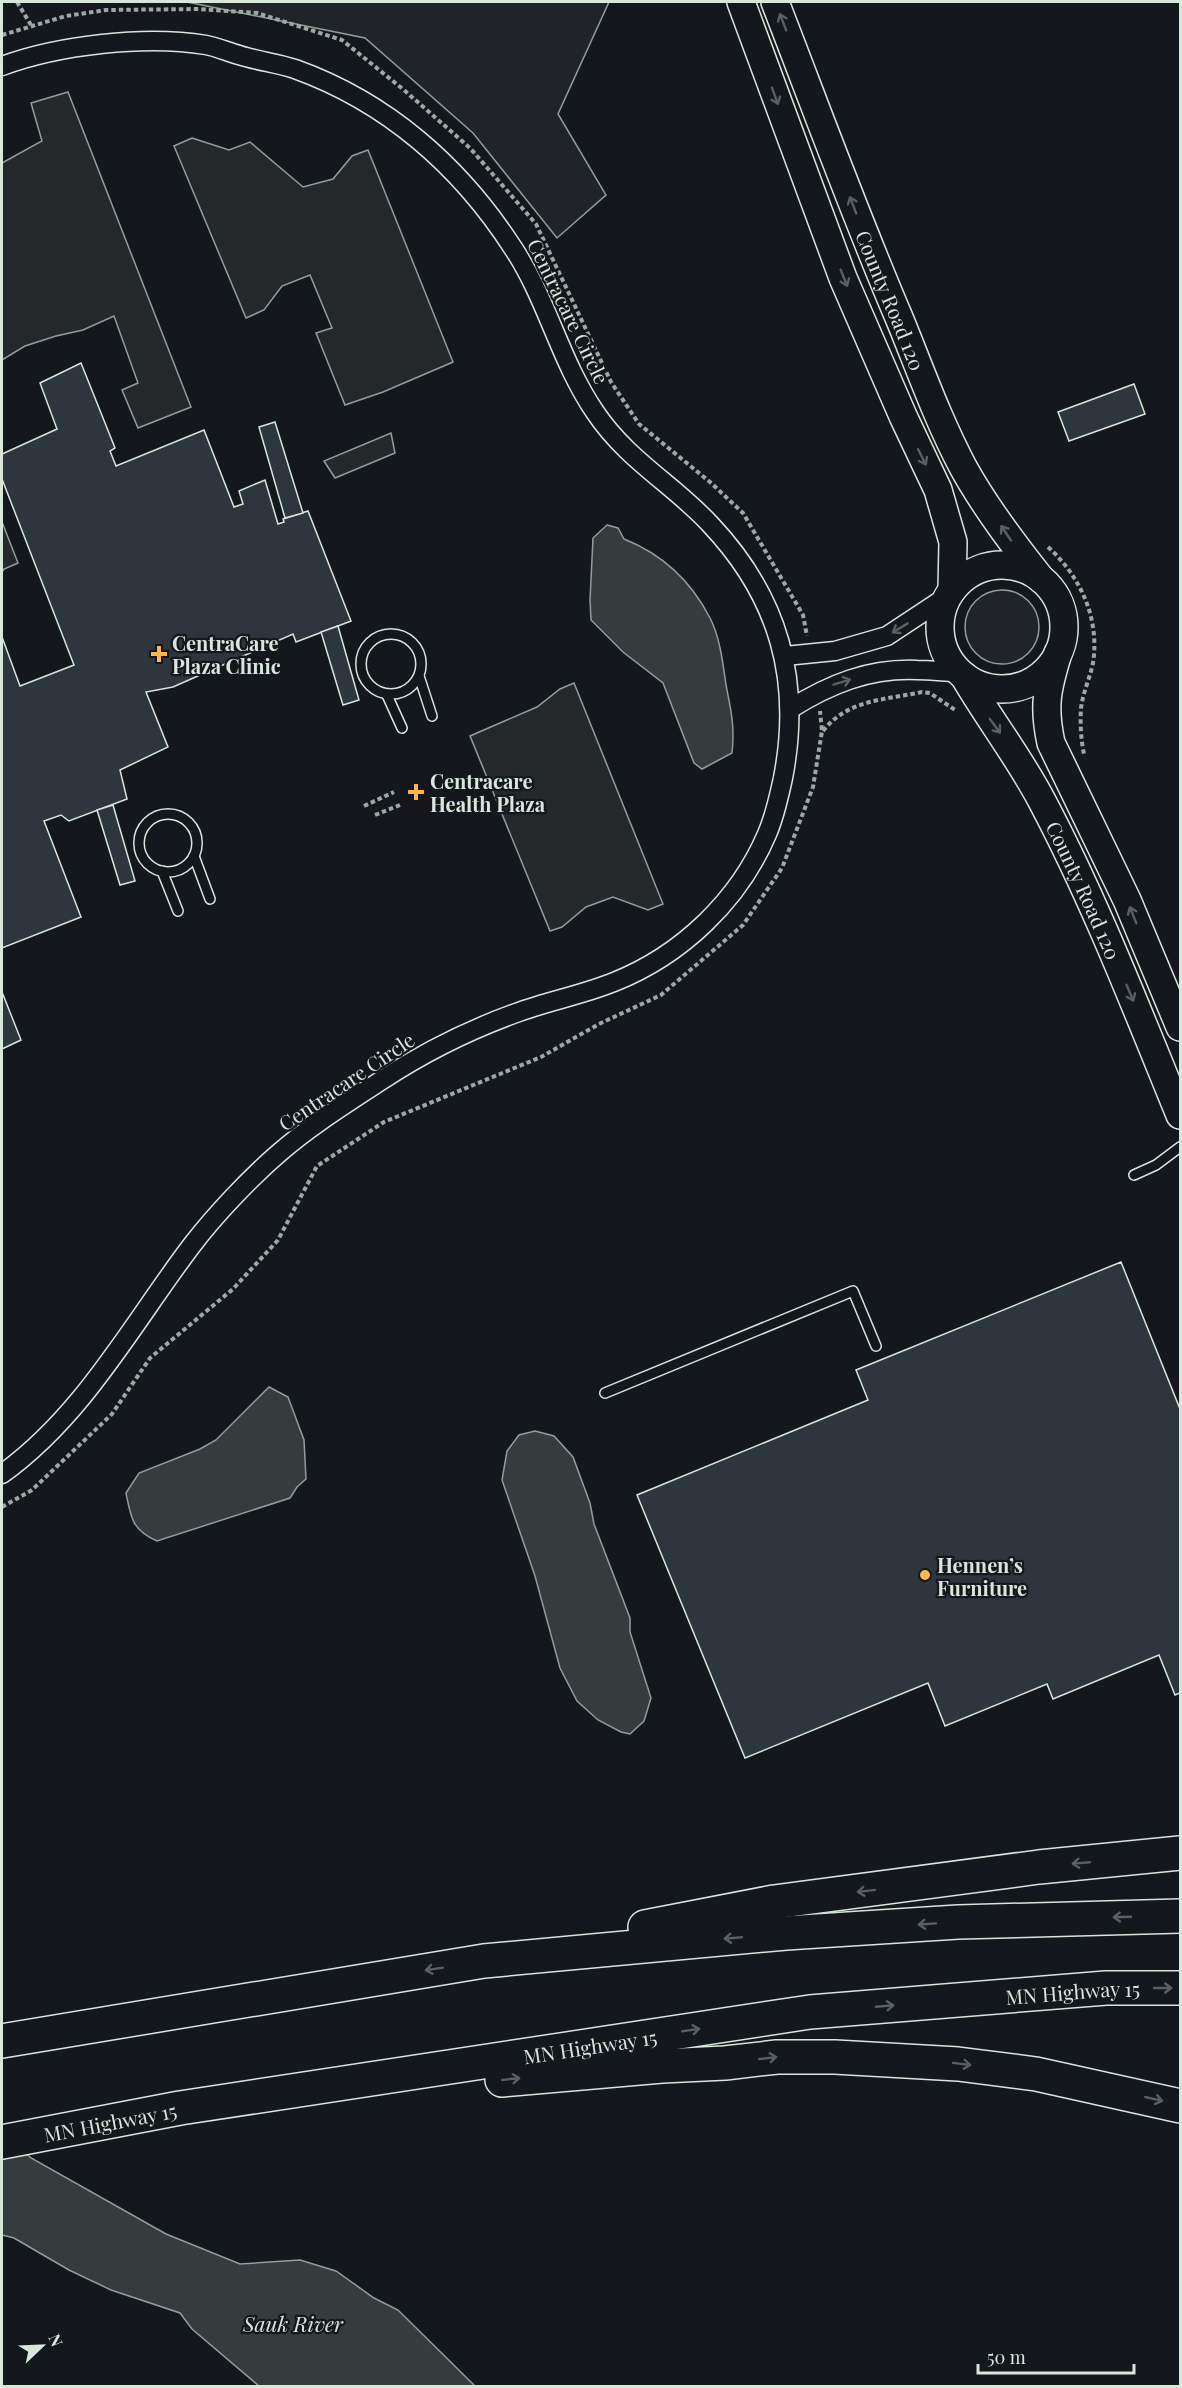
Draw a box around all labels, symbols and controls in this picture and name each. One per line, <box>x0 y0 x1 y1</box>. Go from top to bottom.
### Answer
one-way arrow <box>777 14 788 32</box>
one-way arrow <box>770 86 781 105</box>
one-way arrow <box>846 196 857 214</box>
street label: County Road 120 <box>851 226 932 374</box>
street label: Centracare Circle <box>522 234 616 388</box>
one-way arrow <box>839 269 850 287</box>
one-way arrow <box>917 447 929 465</box>
one-way arrow <box>1000 525 1012 541</box>
one-way arrow <box>892 622 909 634</box>
place label: CentraCare Plaza Clinic <box>172 629 281 679</box>
marker: CentraCare Plaza Clinic <box>150 645 168 663</box>
one-way arrow <box>832 676 851 687</box>
one-way arrow <box>989 717 1001 733</box>
place label: Centracare Health Plaza <box>430 767 546 817</box>
marker: Centracare Health Plaza <box>407 783 425 801</box>
street label: County Road 120 <box>1041 816 1128 963</box>
one-way arrow <box>1127 906 1138 925</box>
one-way arrow <box>1124 984 1136 1002</box>
street label: Centracare Circle <box>273 1025 419 1137</box>
place label: Hennen’s Furniture <box>937 1551 1027 1601</box>
marker: Hennen’s Furniture <box>918 1568 932 1582</box>
one-way arrow <box>1071 1858 1091 1869</box>
one-way arrow <box>857 1885 877 1896</box>
one-way arrow <box>1113 1912 1133 1923</box>
one-way arrow <box>918 1918 938 1929</box>
one-way arrow <box>723 1933 743 1944</box>
one-way arrow <box>425 1964 445 1975</box>
street label: MN Highway 15 <box>1004 1974 1140 2010</box>
one-way arrow <box>1152 1982 1172 1994</box>
one-way arrow <box>874 2000 894 2011</box>
street label: MN Highway 15 <box>521 2022 659 2069</box>
one-way arrow <box>681 2024 701 2035</box>
one-way arrow <box>757 2052 777 2063</box>
one-way arrow <box>952 2059 972 2070</box>
one-way arrow <box>500 2074 520 2085</box>
one-way arrow <box>1144 2094 1163 2106</box>
street label: MN Highway 15 <box>41 2095 179 2147</box>
water label: Sauk River <box>242 2309 344 2337</box>
north arrow <box>12 2316 72 2376</box>
text: N <box>44 2331 68 2350</box>
scale bar <box>978 2337 1134 2375</box>
text: 50 m <box>987 2345 1026 2369</box>

